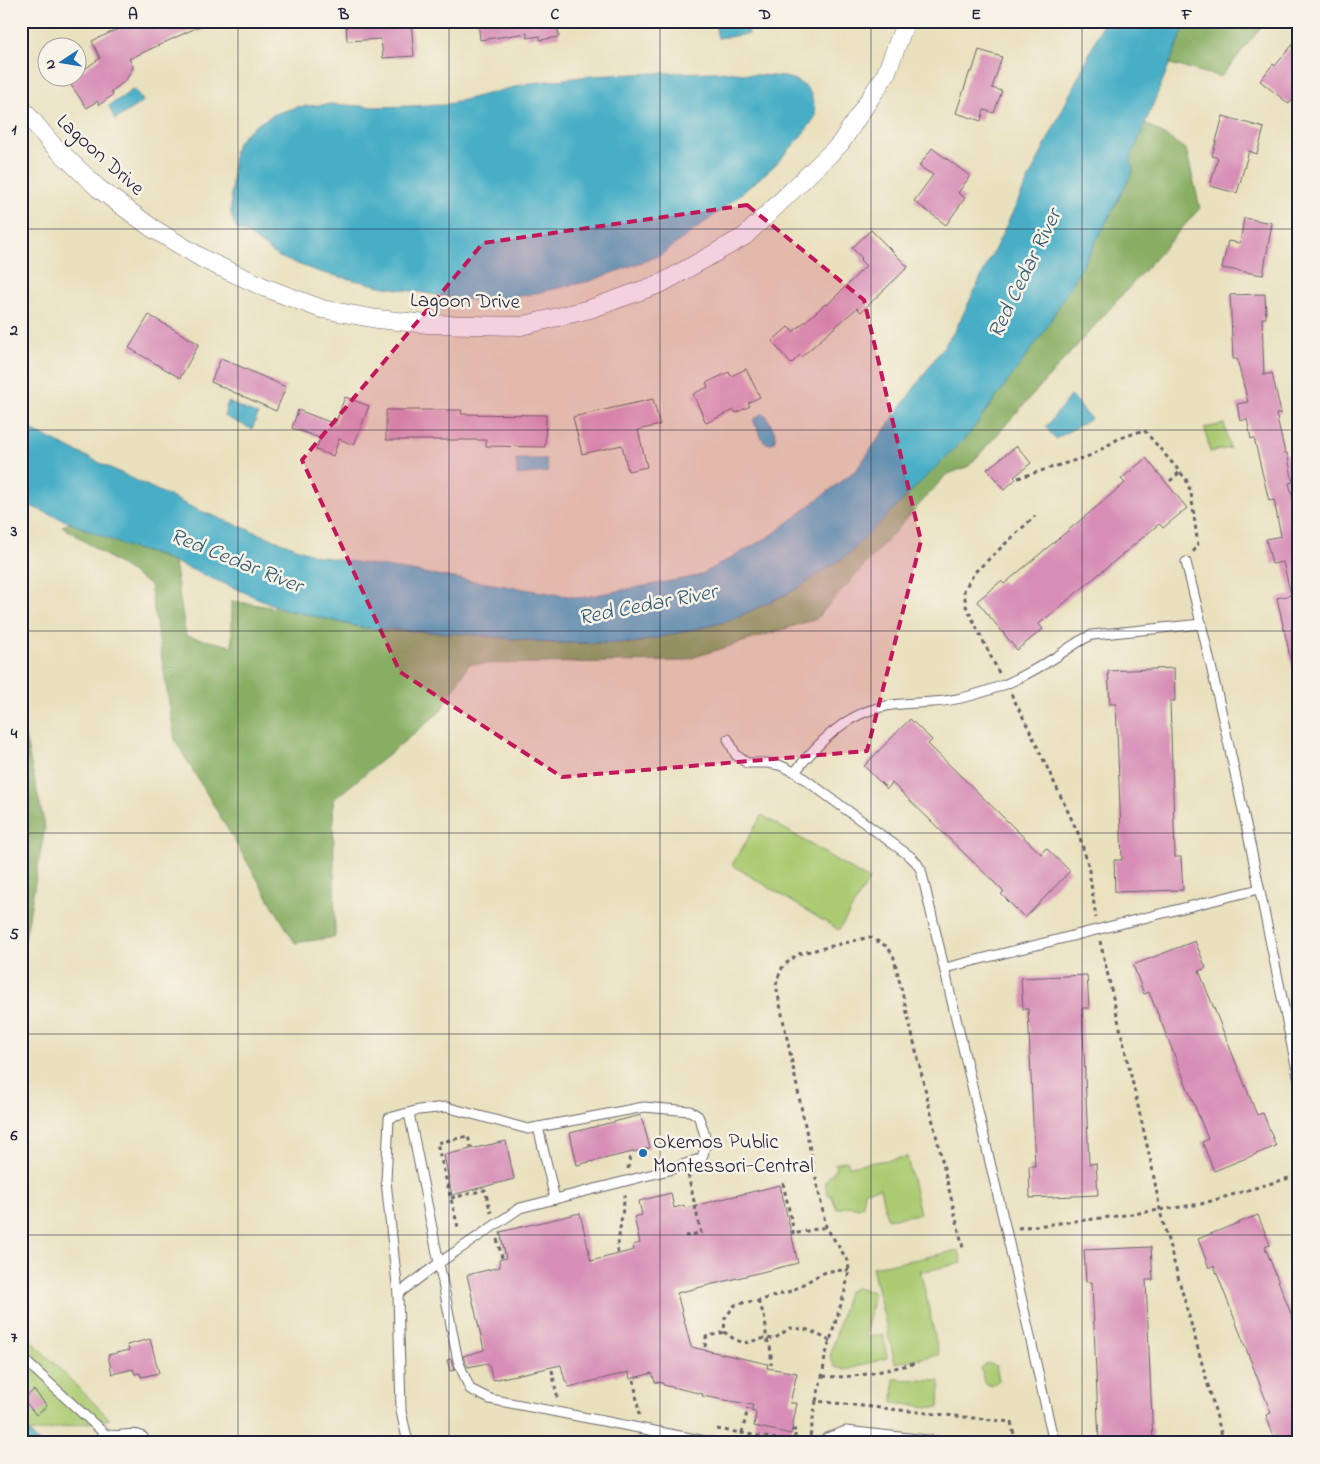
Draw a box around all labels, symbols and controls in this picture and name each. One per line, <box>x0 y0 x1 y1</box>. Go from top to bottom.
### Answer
text: A <box>128 3 138 27</box>
text: B <box>338 3 350 27</box>
text: C <box>551 3 560 27</box>
text: D <box>758 3 771 27</box>
text: E <box>971 3 981 27</box>
text: F <box>1181 3 1193 27</box>
north arrow <box>38 38 88 88</box>
text: N <box>39 58 62 71</box>
street label: Lagoon Drive <box>47 108 151 205</box>
text: 1 <box>11 118 17 142</box>
water label: Red Cedar River <box>981 201 1072 344</box>
street label: Lagoon Drive <box>410 286 521 320</box>
text: 2 <box>9 319 18 343</box>
text: 3 <box>10 520 18 544</box>
water label: Red Cedar River <box>165 521 310 604</box>
water label: Red Cedar River <box>576 576 723 635</box>
text: 4 <box>10 722 18 746</box>
text: 5 <box>9 923 19 947</box>
text: 6 <box>9 1124 18 1148</box>
place label: Okemos Public Montessori-Central <box>653 1128 814 1182</box>
marker: Okemos Public Montessori-Central <box>637 1147 649 1159</box>
text: 7 <box>11 1326 18 1350</box>

